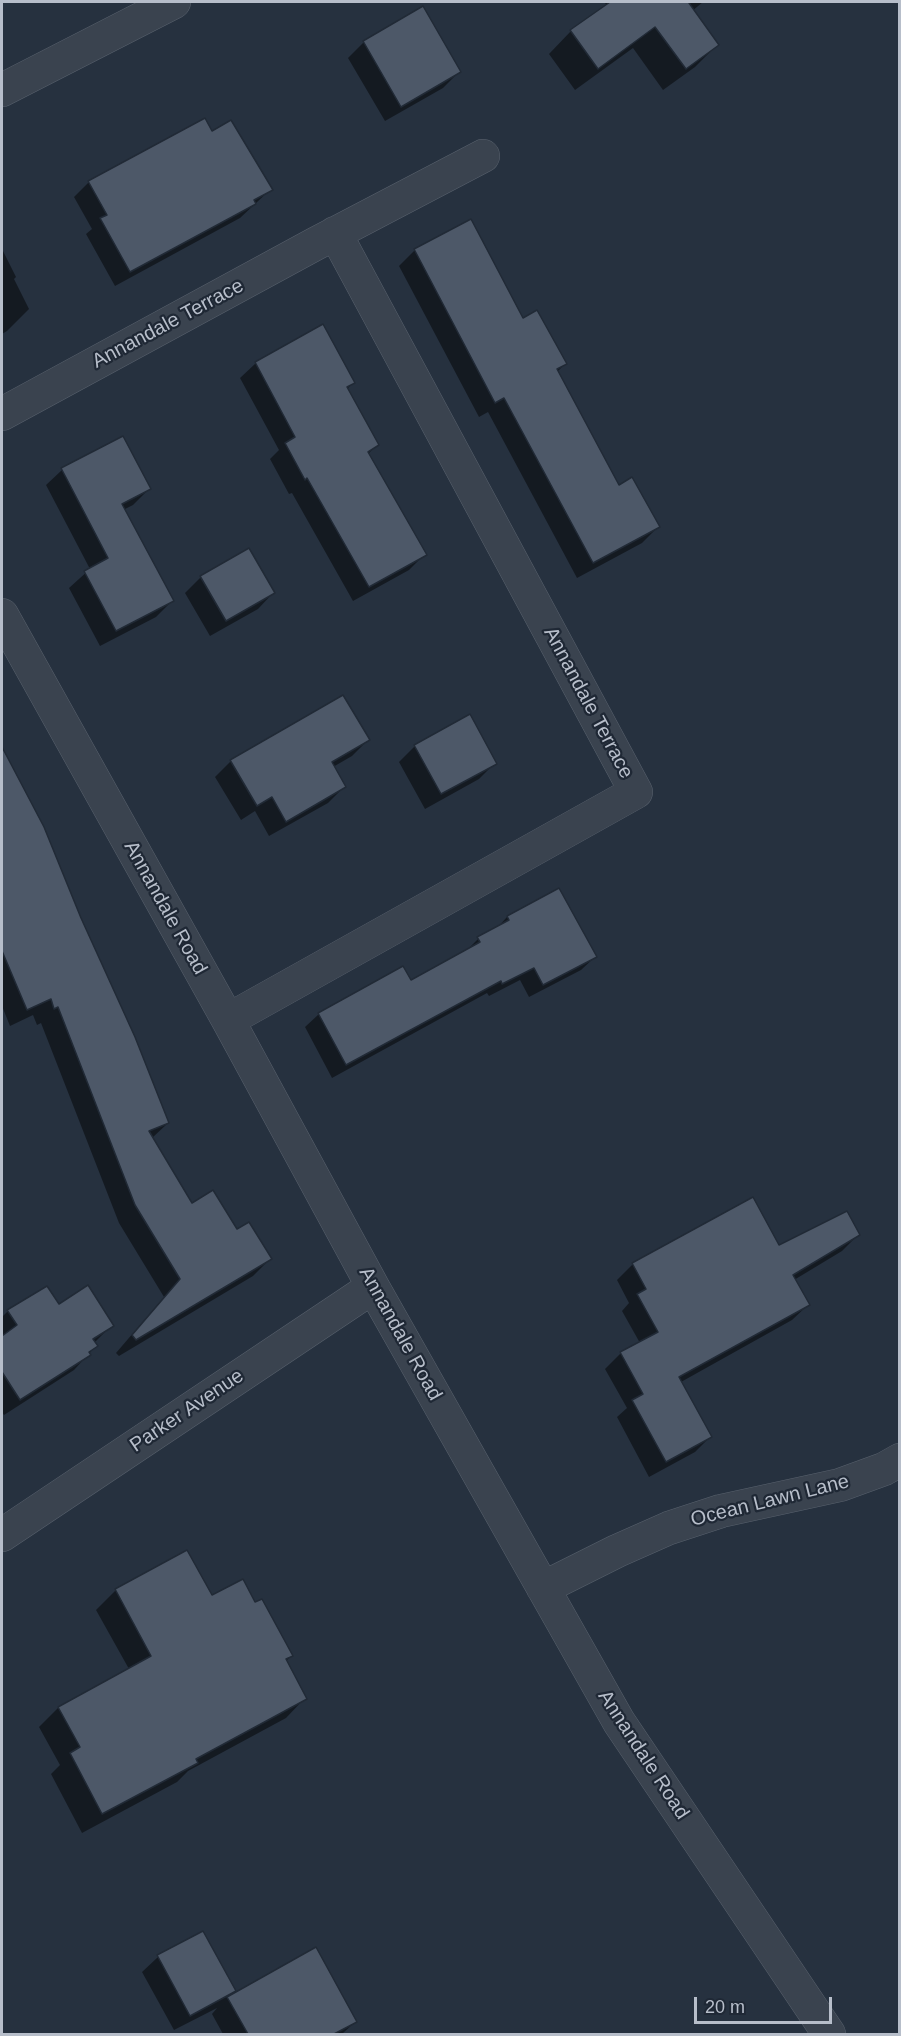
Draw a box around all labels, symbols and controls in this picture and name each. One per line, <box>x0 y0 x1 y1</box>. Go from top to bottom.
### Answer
street label: Annandale Terrace <box>88 274 248 374</box>
street label: Annandale Terrace <box>538 623 638 783</box>
street label: Annandale Road <box>118 837 212 979</box>
street label: Annandale Road <box>353 1263 447 1405</box>
street label: Parker Avenue <box>126 1364 248 1458</box>
street label: Ocean Lawn Lane <box>688 1470 852 1532</box>
street label: Annandale Road <box>592 1686 694 1824</box>
scale bar <box>697 1985 835 2023</box>
text: 20 m <box>705 1997 745 2017</box>

